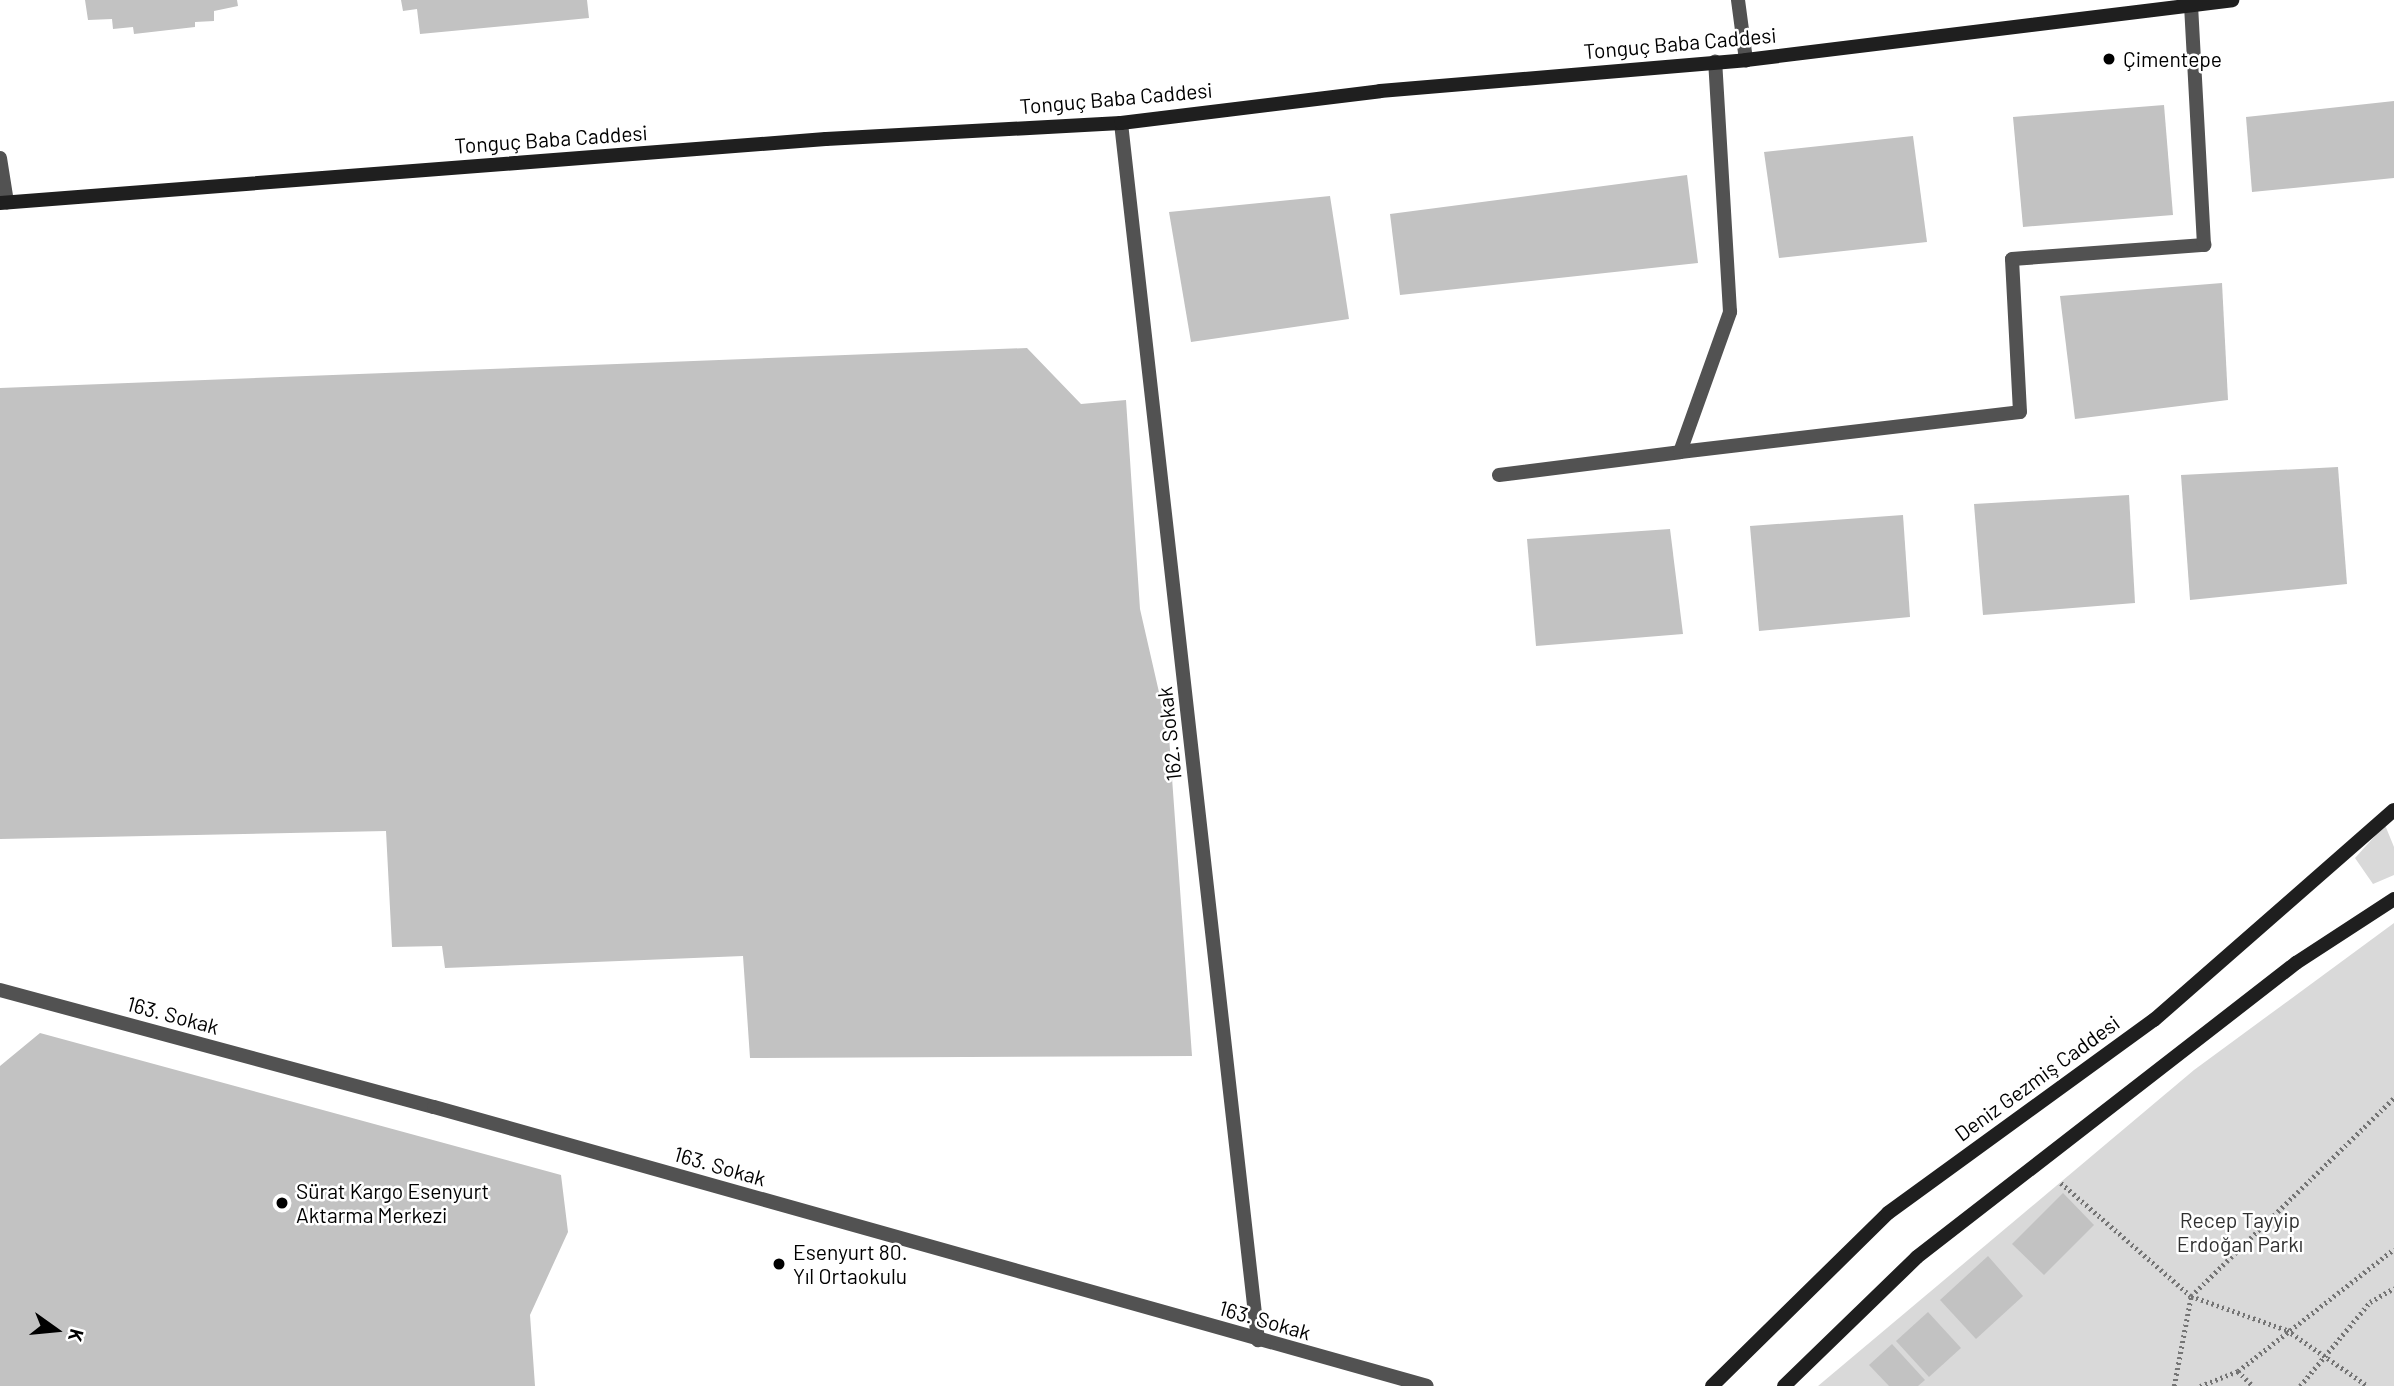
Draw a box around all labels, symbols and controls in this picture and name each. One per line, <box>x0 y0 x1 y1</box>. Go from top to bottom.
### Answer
street label: Tonguç Baba Caddesi <box>1582 22 1778 64</box>
place label: Çimentepe <box>2123 46 2222 72</box>
marker: Çimentepe <box>2101 51 2117 67</box>
street label: Tonguç Baba Caddesi <box>1018 77 1214 119</box>
street label: Tonguç Baba Caddesi <box>453 120 649 158</box>
street label: 162. Sokak <box>1152 686 1186 782</box>
street label: 163. Sokak <box>124 991 222 1039</box>
street label: Deniz Gezmiş Caddesi <box>1950 1010 2124 1146</box>
street label: 163. Sokak <box>671 1141 769 1191</box>
place label: Sürat Kargo Esenyurt Aktarma Merkezi <box>296 1178 489 1228</box>
marker: Sürat Kargo Esenyurt Aktarma Merkezi <box>274 1195 290 1211</box>
park label: Recep Tayyip Erdoğan Parkı <box>2177 1207 2303 1257</box>
place label: Esenyurt 80. Yıl Ortaokulu <box>793 1239 907 1289</box>
marker: Esenyurt 80. Yıl Ortaokulu <box>771 1256 787 1272</box>
north arrow <box>21 1295 91 1365</box>
street label: 163. Sokak <box>1216 1295 1314 1345</box>
text: K <box>64 1327 89 1344</box>

